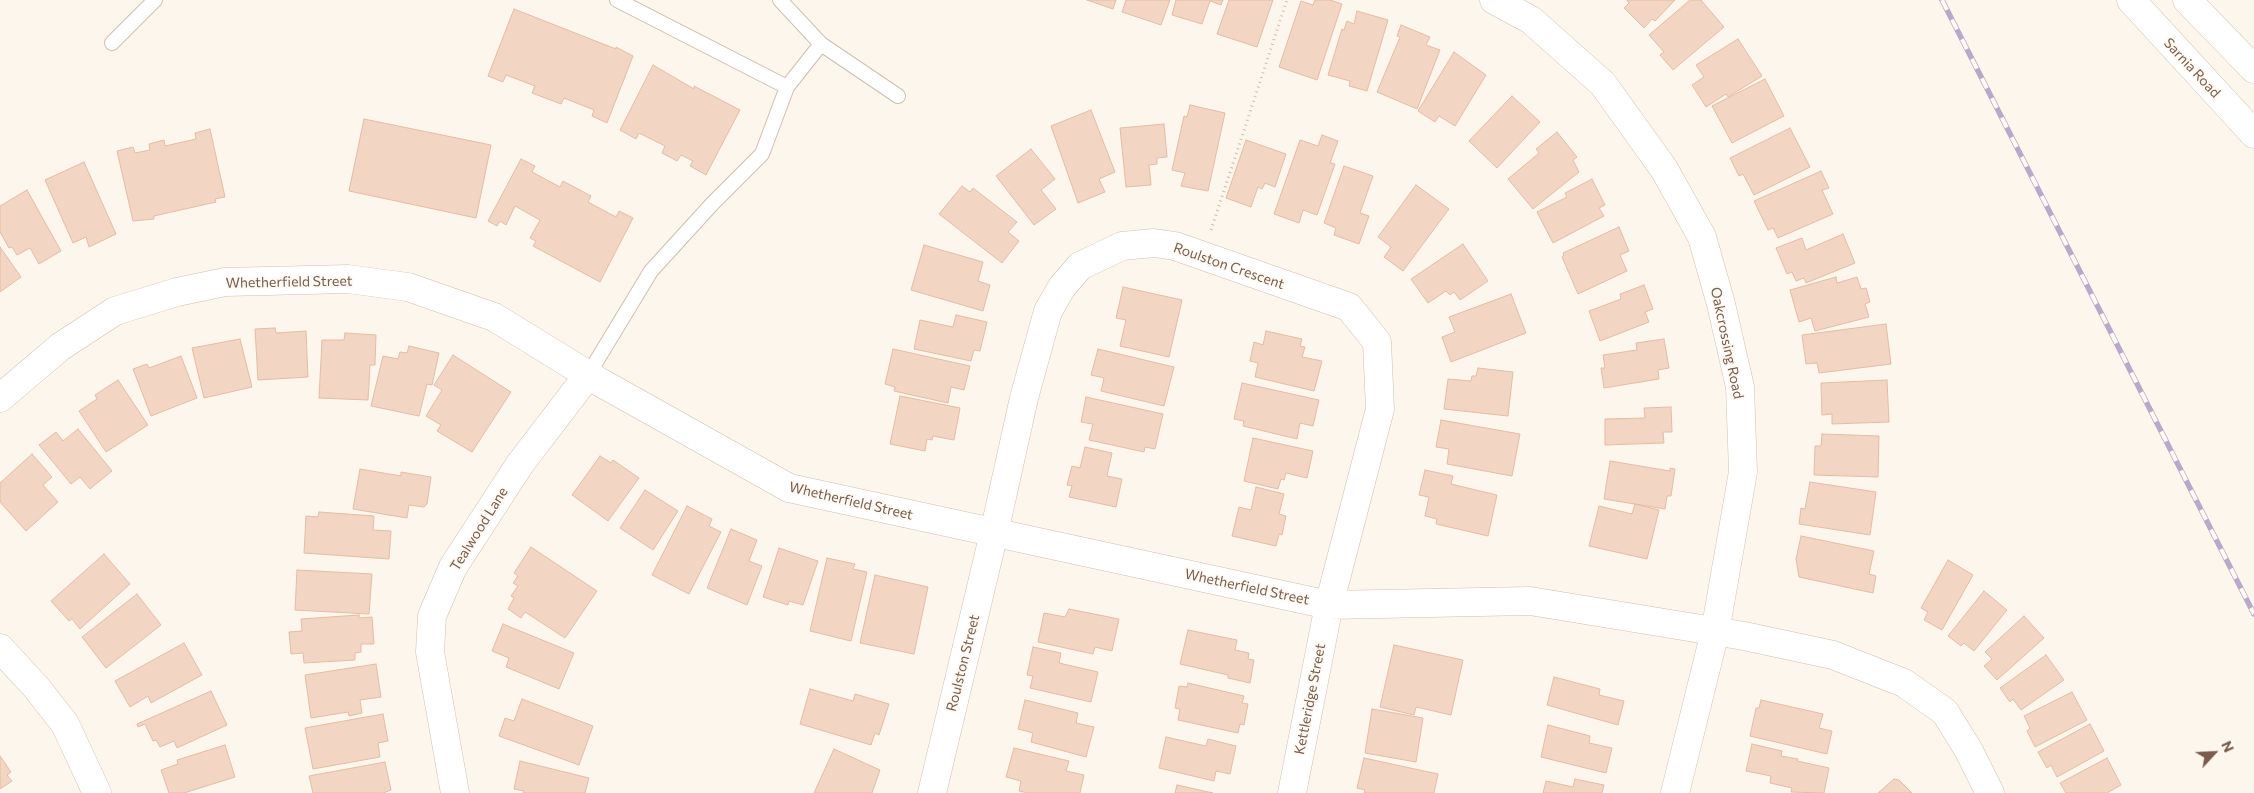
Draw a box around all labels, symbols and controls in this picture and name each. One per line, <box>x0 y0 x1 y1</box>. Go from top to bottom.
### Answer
street label: Sarnia Road <box>2160 35 2224 101</box>
street label: Roulston Crescent <box>1171 239 1287 293</box>
street label: Whetherfield Street <box>225 272 353 292</box>
street label: Oakcrossing Road <box>1707 286 1747 400</box>
street label: Whetherfield Street <box>787 479 915 523</box>
street label: Tealwood Lane <box>447 484 511 574</box>
street label: Whetherfield Street <box>1183 566 1311 608</box>
street label: Roulston Street <box>943 613 983 713</box>
street label: Kettleridge Street <box>1291 642 1329 756</box>
north arrow <box>2189 728 2239 778</box>
text: N <box>2218 738 2238 755</box>

